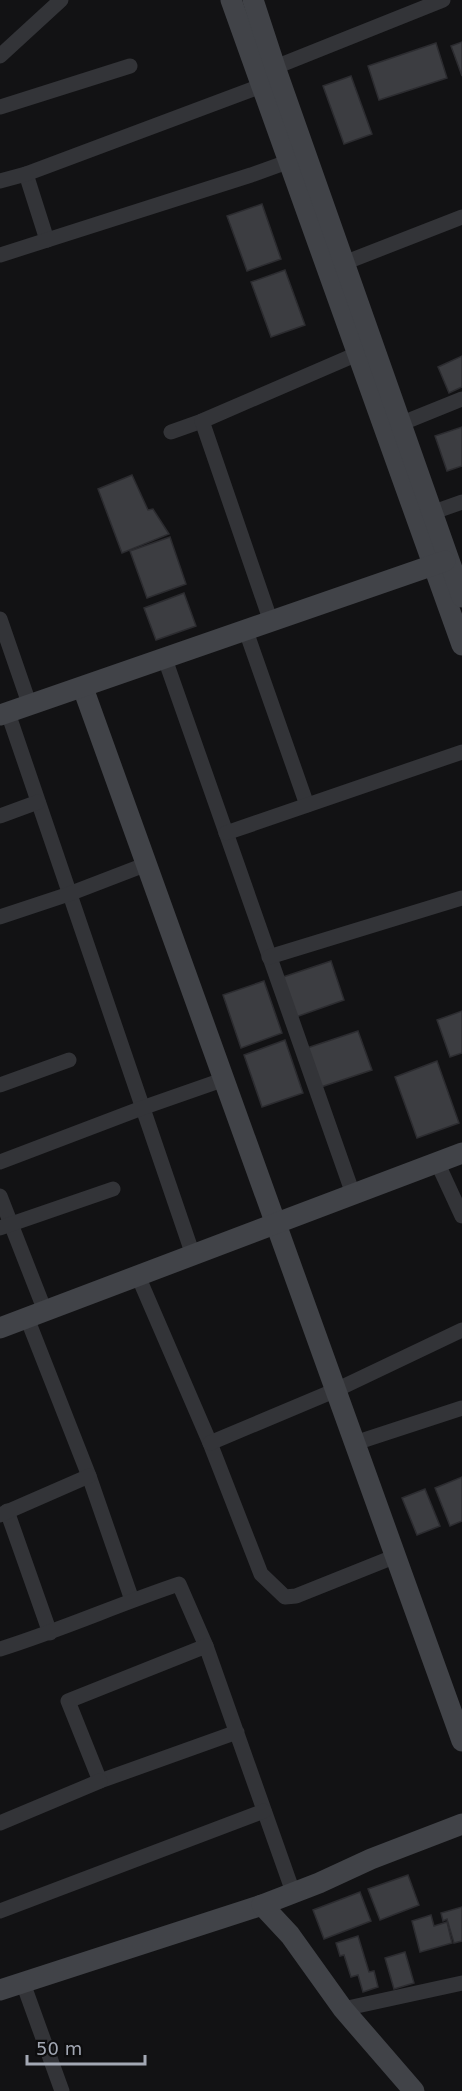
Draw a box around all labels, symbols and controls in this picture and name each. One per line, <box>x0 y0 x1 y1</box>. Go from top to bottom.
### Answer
scale bar <box>27 2028 146 2066</box>
text: 50 m <box>36 2038 82 2059</box>

